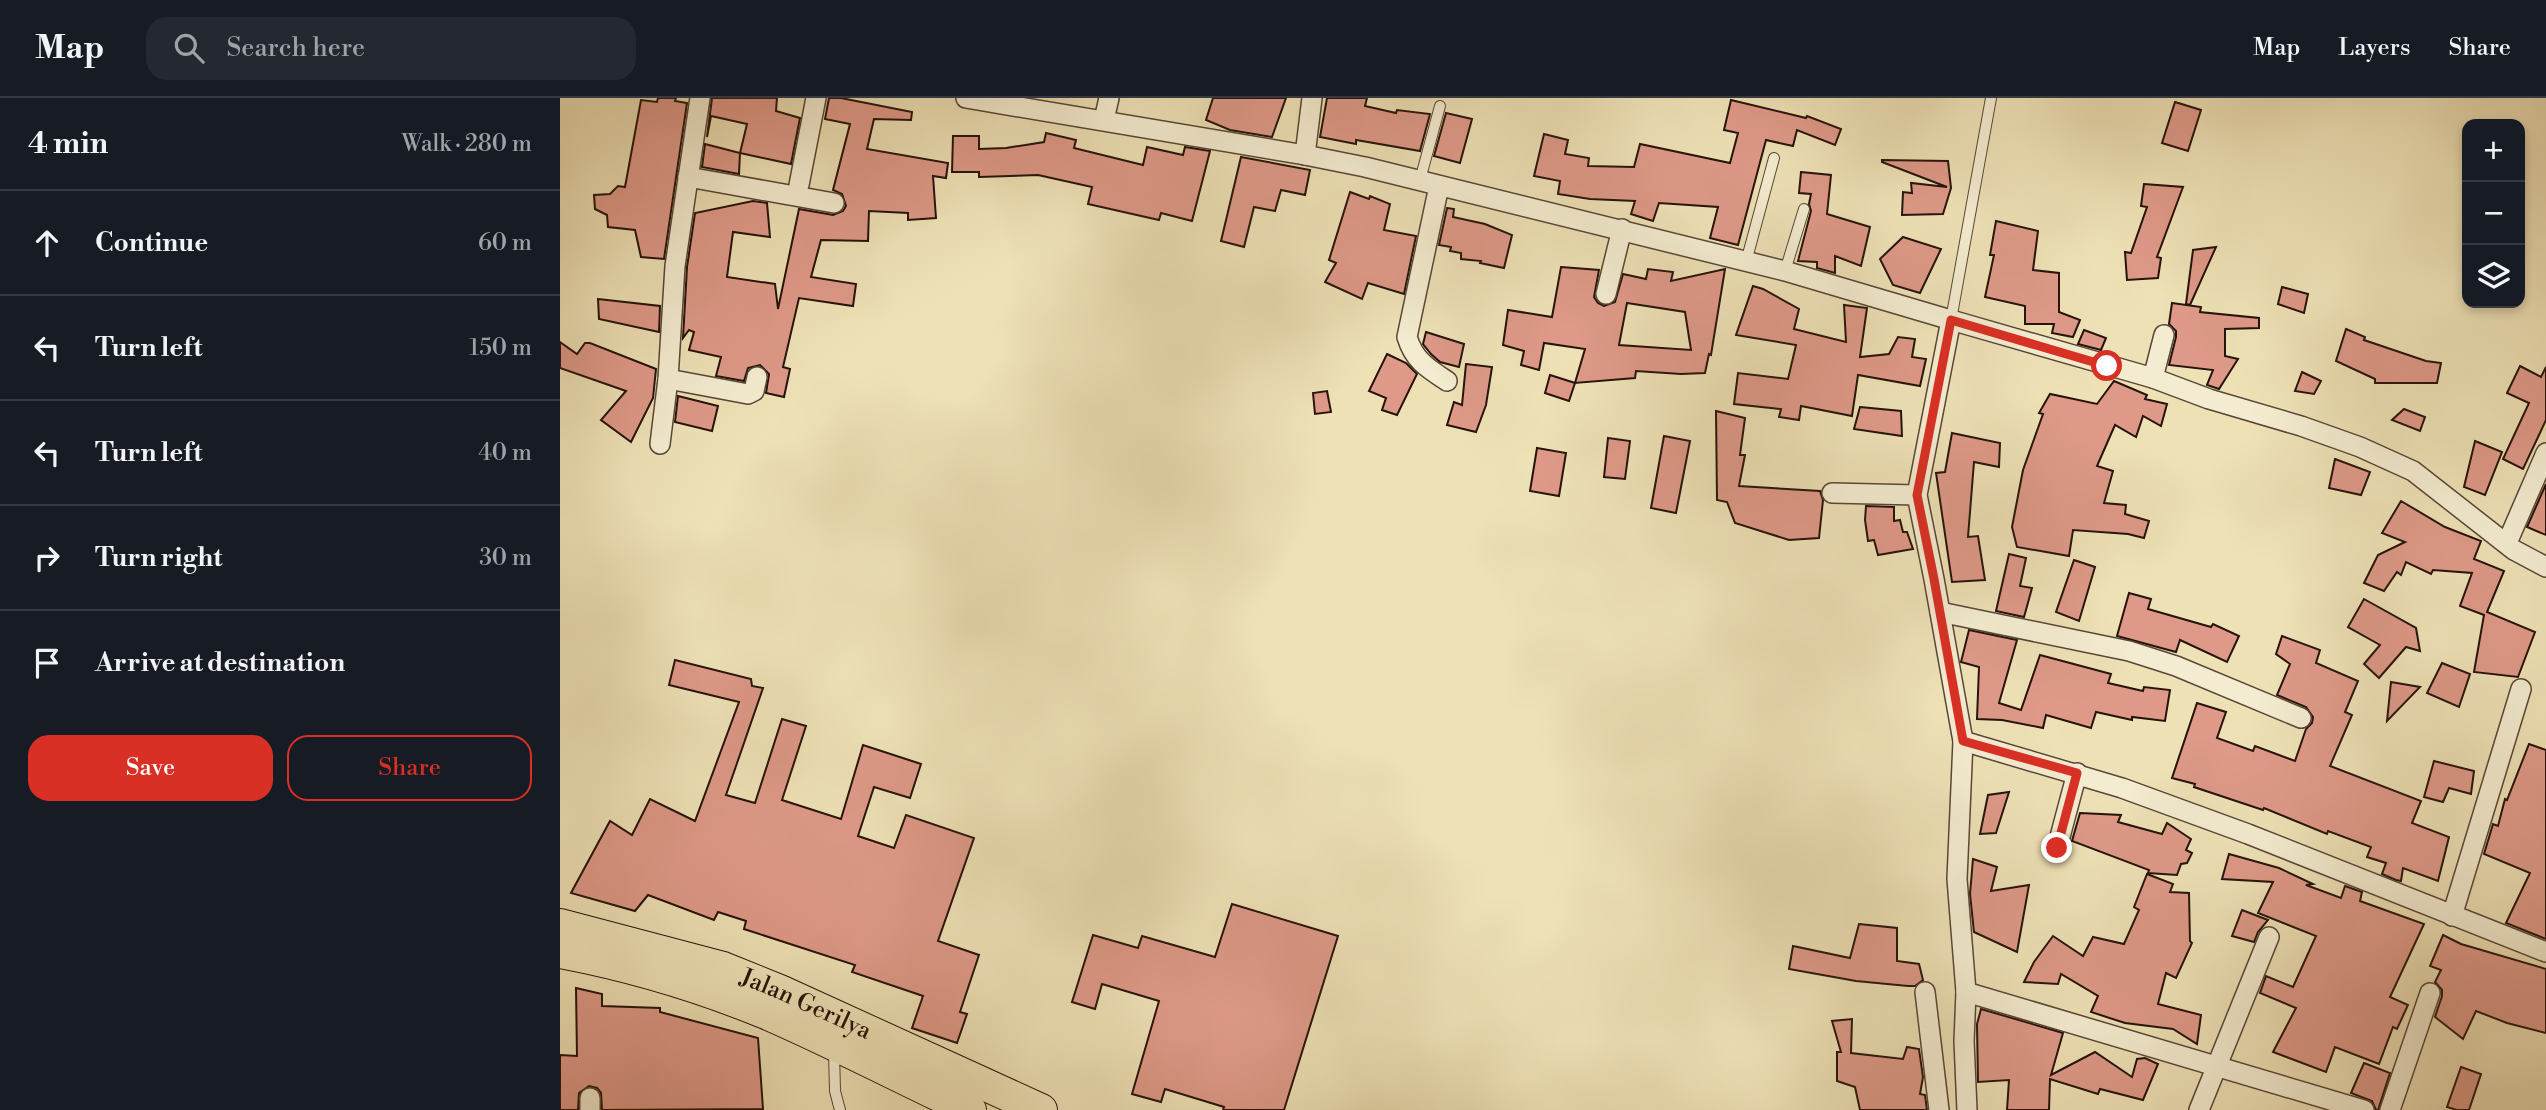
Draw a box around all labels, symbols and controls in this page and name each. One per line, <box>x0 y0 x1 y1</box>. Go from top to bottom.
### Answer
search box <box>146 17 636 80</box>
text: Map <box>35 28 104 69</box>
icon: search <box>170 29 208 67</box>
text: Search here <box>226 32 365 64</box>
text: Map <box>2253 33 2300 63</box>
text: Layers <box>2338 33 2410 63</box>
text: Share <box>2448 33 2511 63</box>
map controls <box>2462 119 2525 308</box>
button: + <box>2462 119 2525 182</box>
text: 4 min <box>28 125 108 163</box>
text: Walk · 280 m <box>402 130 532 158</box>
button: − <box>2462 182 2525 245</box>
icon: ahead <box>28 224 66 262</box>
text: Continue <box>95 227 208 259</box>
text: 60 m <box>478 229 532 257</box>
button: layers <box>2462 245 2525 308</box>
icon: left <box>28 329 66 367</box>
text: Turn left <box>95 332 203 364</box>
text: 150 m <box>469 334 532 362</box>
route start <box>2091 350 2122 381</box>
icon: left <box>28 434 66 472</box>
text: Turn left <box>95 437 203 469</box>
text: 40 m <box>478 439 532 467</box>
icon: right <box>28 539 66 577</box>
text: Turn right <box>95 542 223 574</box>
text: 30 m <box>479 544 532 572</box>
icon: arrive <box>28 644 66 682</box>
text: Arrive at destination <box>95 647 345 679</box>
button: Save <box>28 735 273 801</box>
button: Share <box>287 735 532 801</box>
route end <box>2041 832 2072 863</box>
street label: Jalan Gerilya <box>735 962 877 1047</box>

